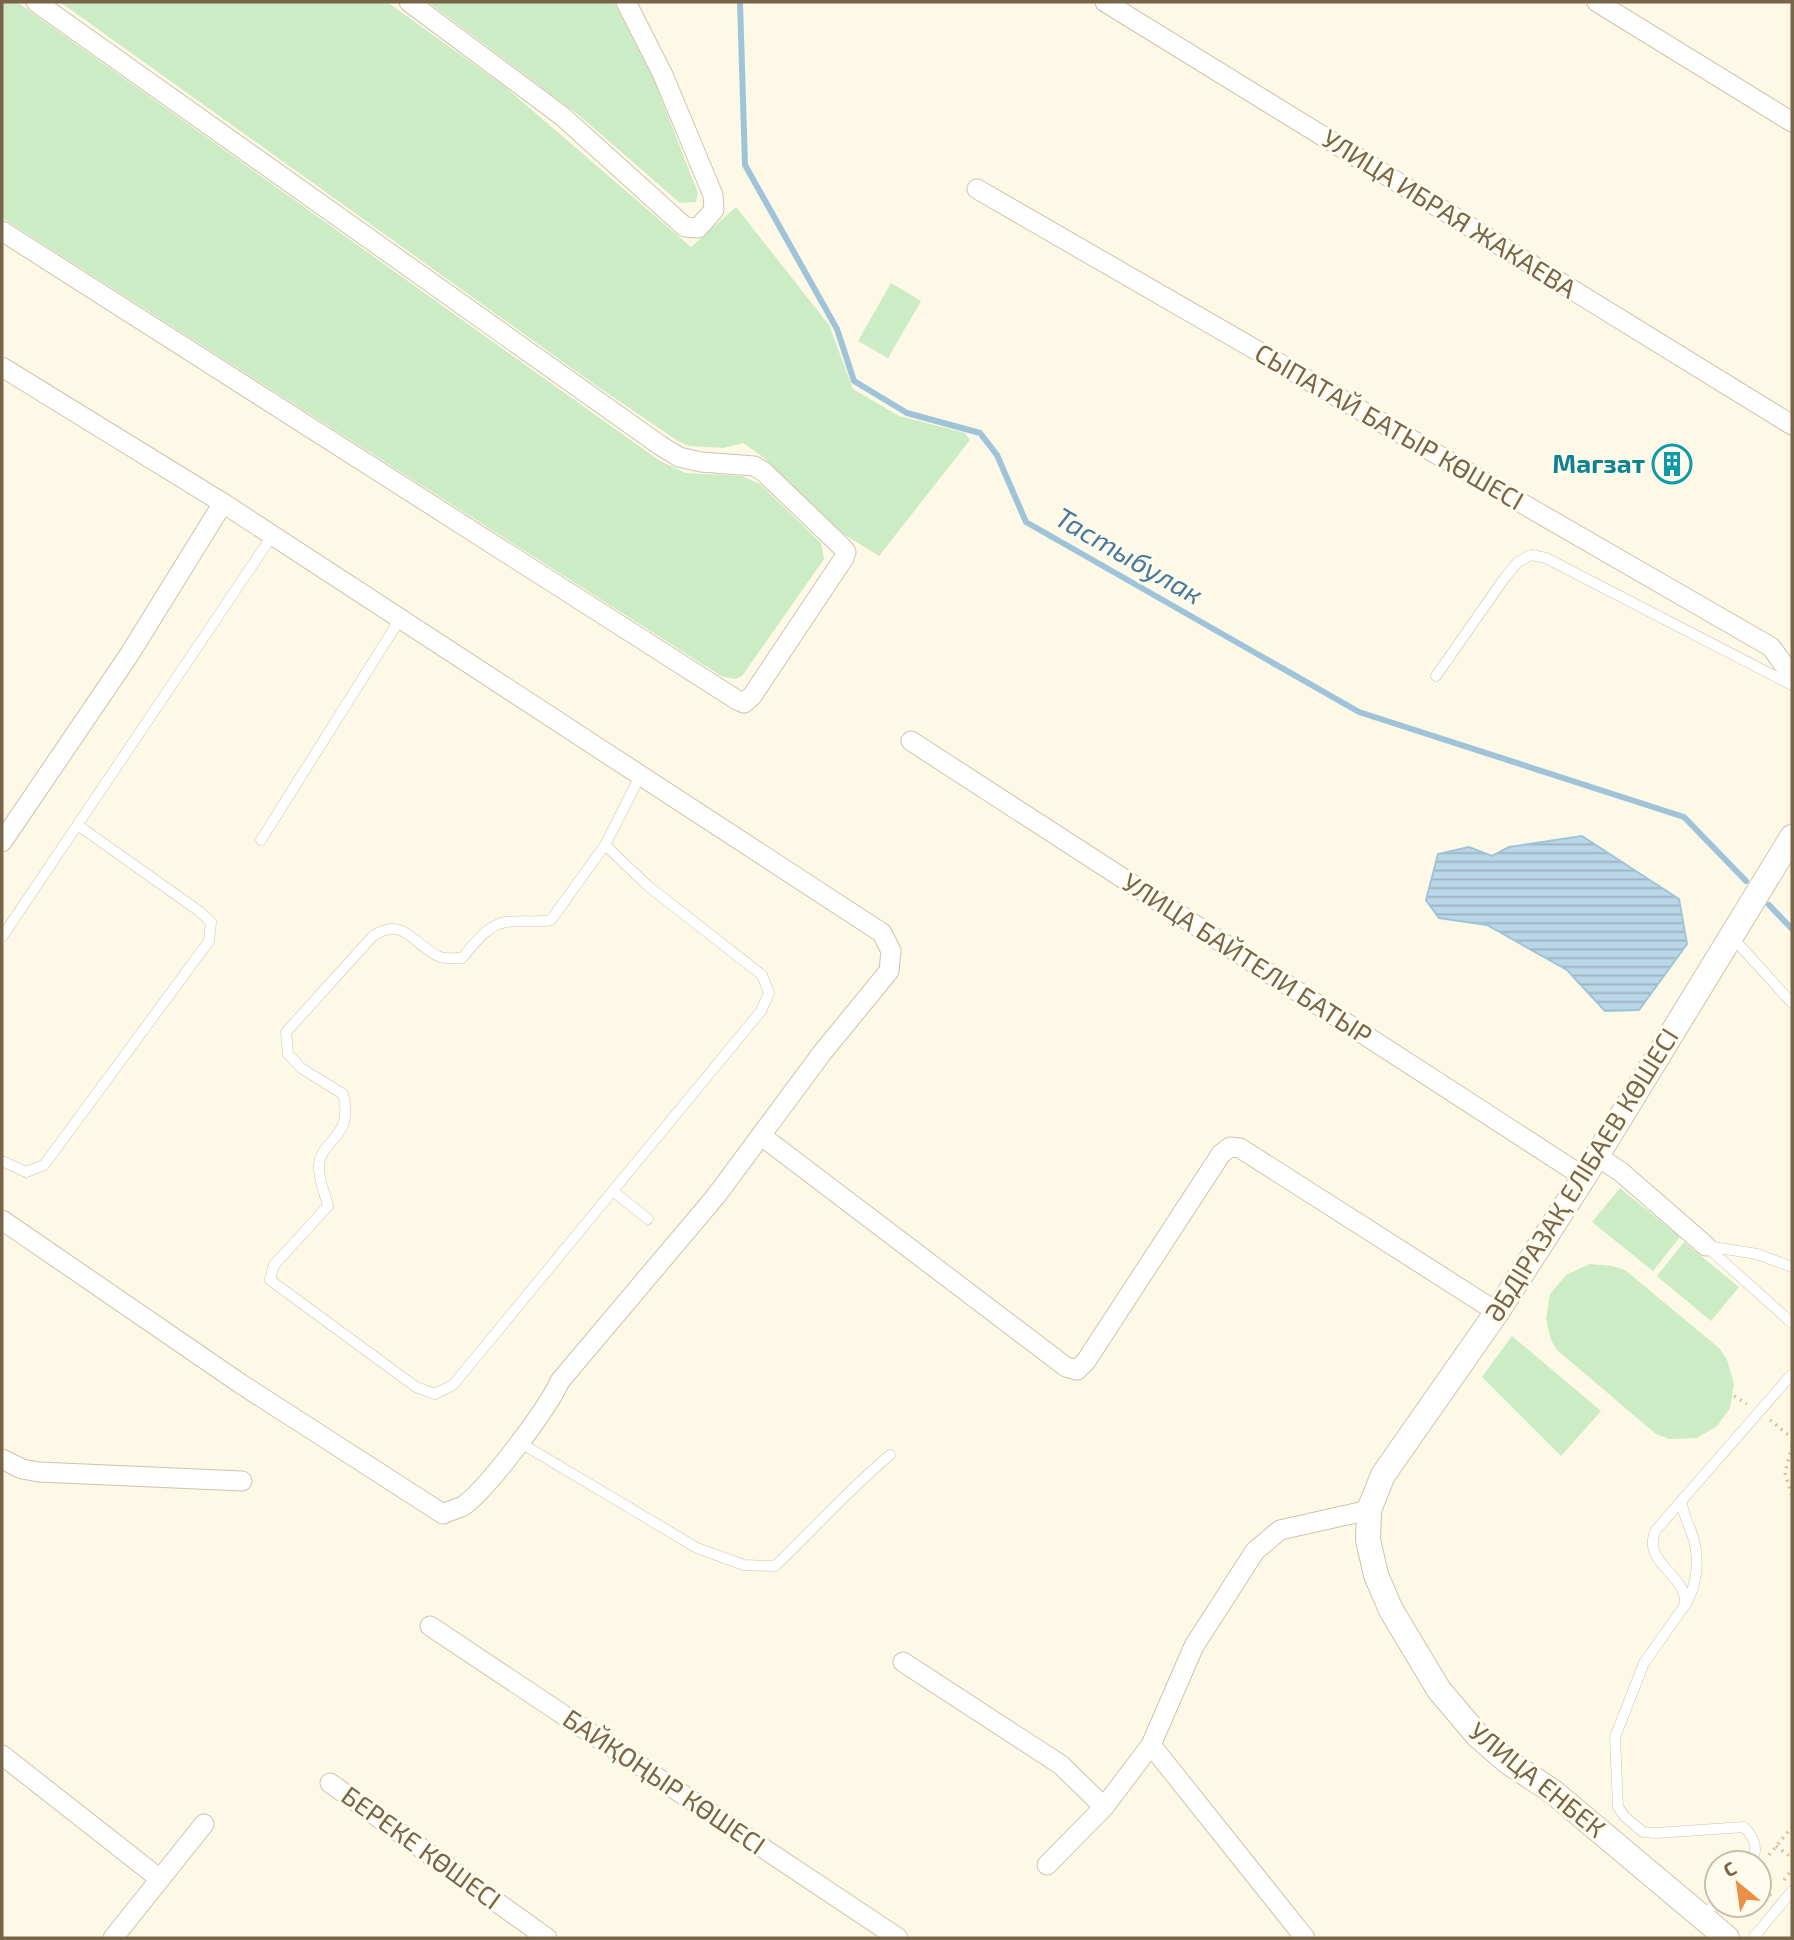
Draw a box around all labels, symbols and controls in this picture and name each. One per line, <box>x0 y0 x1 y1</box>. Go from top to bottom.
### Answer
street label: УЛИЦА ИБРАЯ ЖАКАЕВА <box>1317 122 1582 304</box>
street label: СЫПАТАЙ БАТЫР КӨШЕСІ <box>1250 336 1530 515</box>
building icon: Магзат <box>1651 443 1693 485</box>
place label: Магзат <box>1552 447 1645 478</box>
water label: Тастыбулак <box>1050 499 1209 611</box>
street label: УЛИЦА БАЙТЕЛИ БАТЫР <box>1117 865 1378 1050</box>
street label: ӘБДІРАЗАҚ ЕЛІБАЕВ КӨШЕСІ <box>1478 1022 1684 1327</box>
street label: БАЙҚОҢЫР КӨШЕСІ <box>558 1702 772 1860</box>
street label: УЛИЦА ЕНБЕК <box>1464 1715 1612 1843</box>
street label: БЕРЕКЕ КӨШЕСІ <box>336 1779 507 1915</box>
north arrow <box>1703 1849 1773 1919</box>
text: С <box>1719 1856 1740 1881</box>

